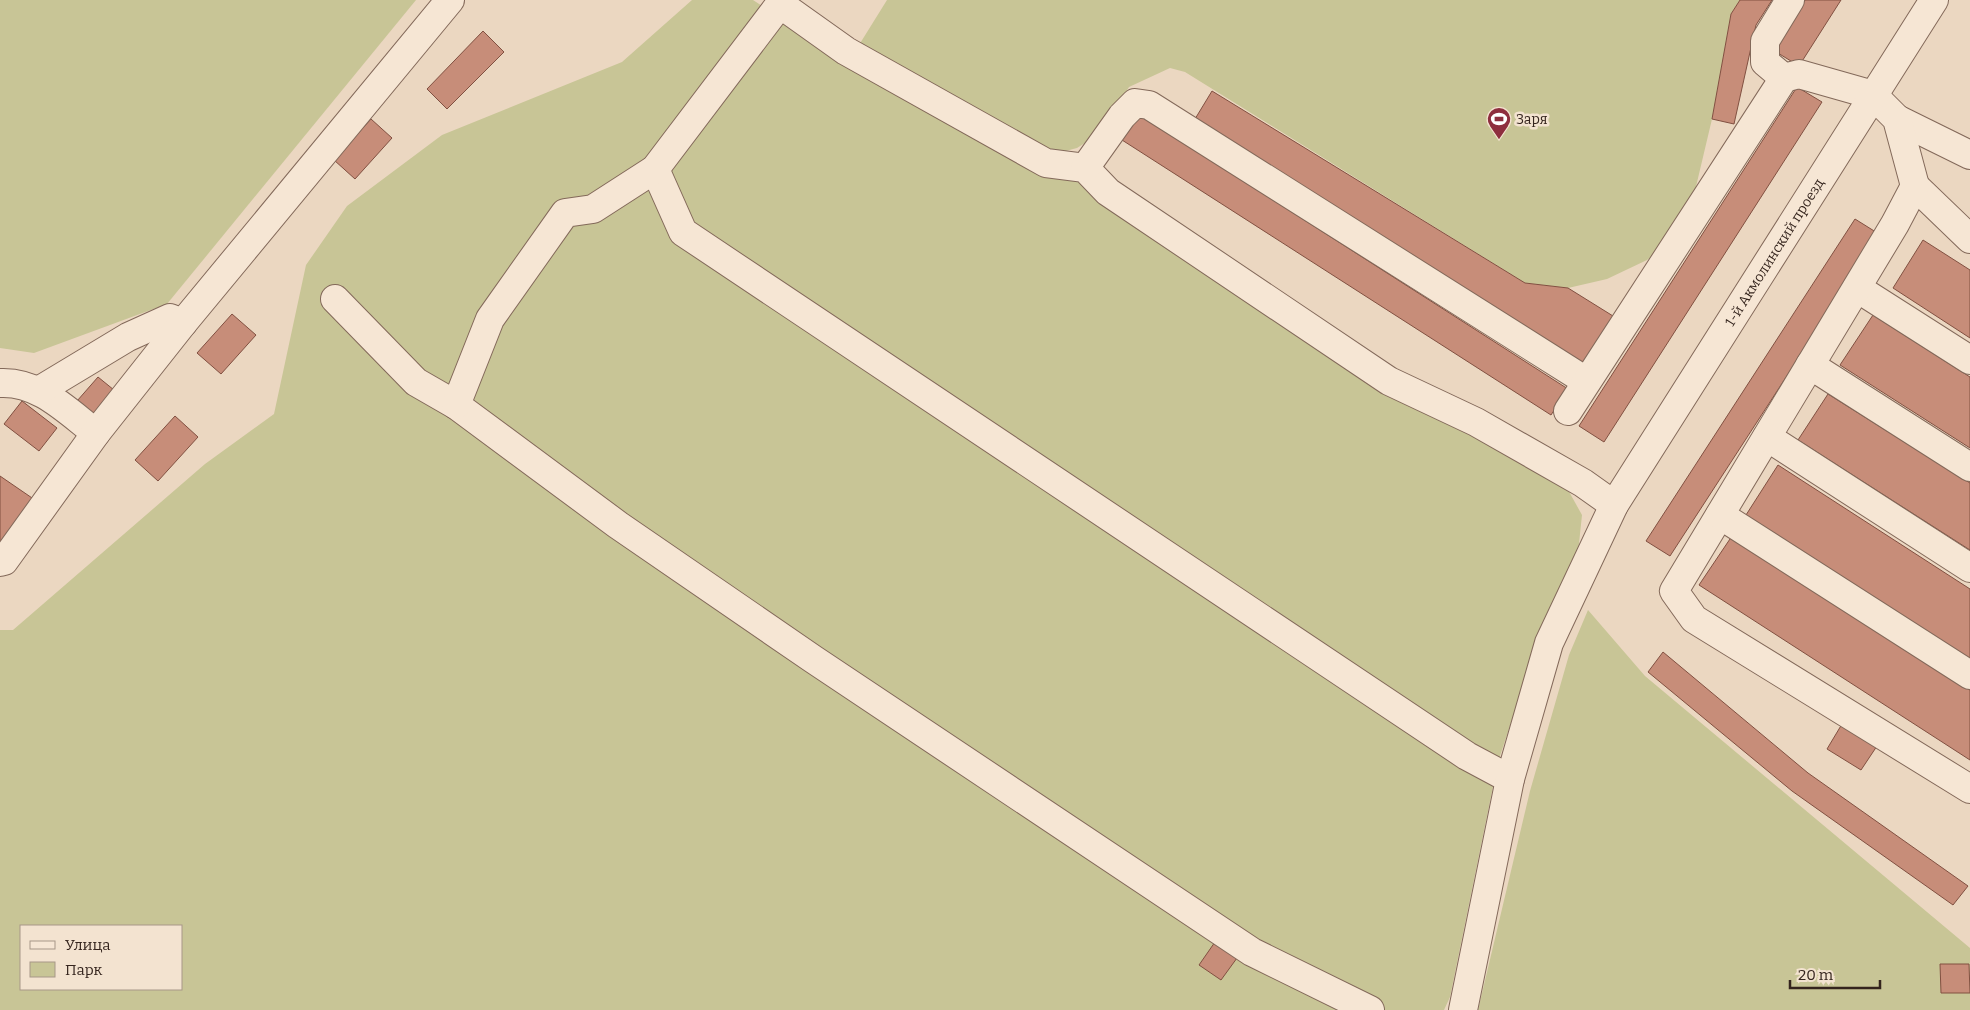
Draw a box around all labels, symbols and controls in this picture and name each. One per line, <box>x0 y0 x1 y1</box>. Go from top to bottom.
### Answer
sports icon: Заря <box>1486 106 1512 140</box>
place label: Заря <box>1516 111 1548 128</box>
street label: 1-й Акмолинский проезд <box>1721 175 1828 329</box>
legend <box>20 925 182 990</box>
text: Улица <box>65 936 111 954</box>
scale bar <box>1790 958 1880 990</box>
text: Парк <box>65 961 103 979</box>
text: 20 m <box>1798 966 1834 984</box>

